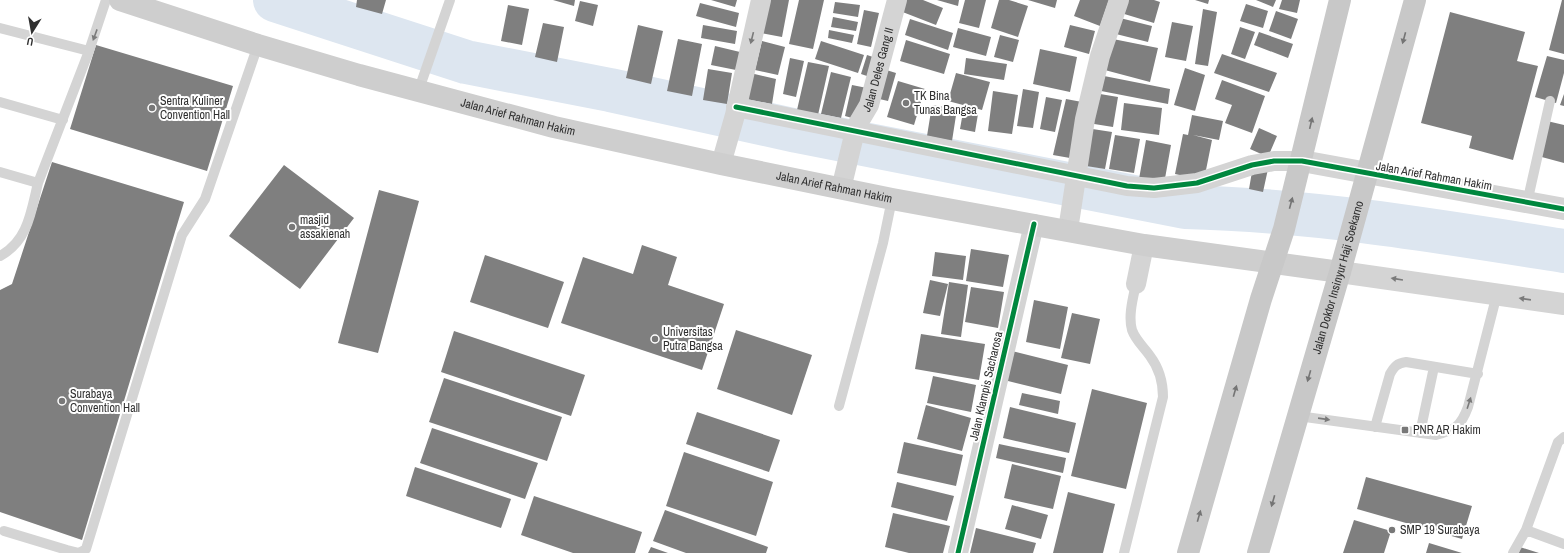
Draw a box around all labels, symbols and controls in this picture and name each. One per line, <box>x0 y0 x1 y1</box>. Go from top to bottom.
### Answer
north arrow <box>12 12 52 52</box>
street label: Jalan Deles Gang II <box>859 26 897 115</box>
one-way arrow <box>92 29 98 41</box>
one-way arrow <box>1401 31 1407 44</box>
one-way arrow <box>748 32 754 44</box>
text: U <box>26 34 35 49</box>
place label: TK Bina Tunas Bangsa <box>914 88 977 118</box>
place label: Sentra Kuliner Convention Hall <box>160 93 230 123</box>
street label: Jalan Arief Rahman Hakim <box>459 94 577 139</box>
marker: TK Bina Tunas Bangsa <box>901 98 911 108</box>
marker: Sentra Kuliner Convention Hall <box>147 103 157 113</box>
one-way arrow <box>1308 117 1314 129</box>
street label: Jalan Arief Rahman Hakim <box>1375 158 1493 194</box>
street label: Jalan Arief Rahman Hakim <box>775 168 894 207</box>
one-way arrow <box>1288 197 1294 209</box>
street label: Jalan Doktor Insinyur Haji Soekarno <box>1309 199 1367 356</box>
place label: masjid assakienah <box>300 212 350 242</box>
marker: masjid assakienah <box>287 222 297 232</box>
one-way arrow <box>1391 276 1403 282</box>
one-way arrow <box>1519 296 1531 302</box>
place label: Universitas Putra Bangsa <box>663 324 723 354</box>
street label: Jalan Klampis Sacharosa <box>966 329 1006 442</box>
marker: Universitas Putra Bangsa <box>650 334 660 344</box>
one-way arrow <box>1306 371 1312 383</box>
one-way arrow <box>1232 384 1238 396</box>
place label: Surabaya Convention Hall <box>70 386 140 416</box>
marker: Surabaya Convention Hall <box>57 396 67 406</box>
one-way arrow <box>1467 397 1473 409</box>
one-way arrow <box>1318 416 1330 422</box>
place label: PNR AR Hakim <box>1413 422 1481 438</box>
marker: PNR AR Hakim <box>1400 425 1410 435</box>
one-way arrow <box>1270 496 1276 508</box>
one-way arrow <box>1196 509 1202 521</box>
place label: SMP 19 Surabaya <box>1400 522 1480 538</box>
marker: SMP 19 Surabaya <box>1387 525 1397 535</box>

